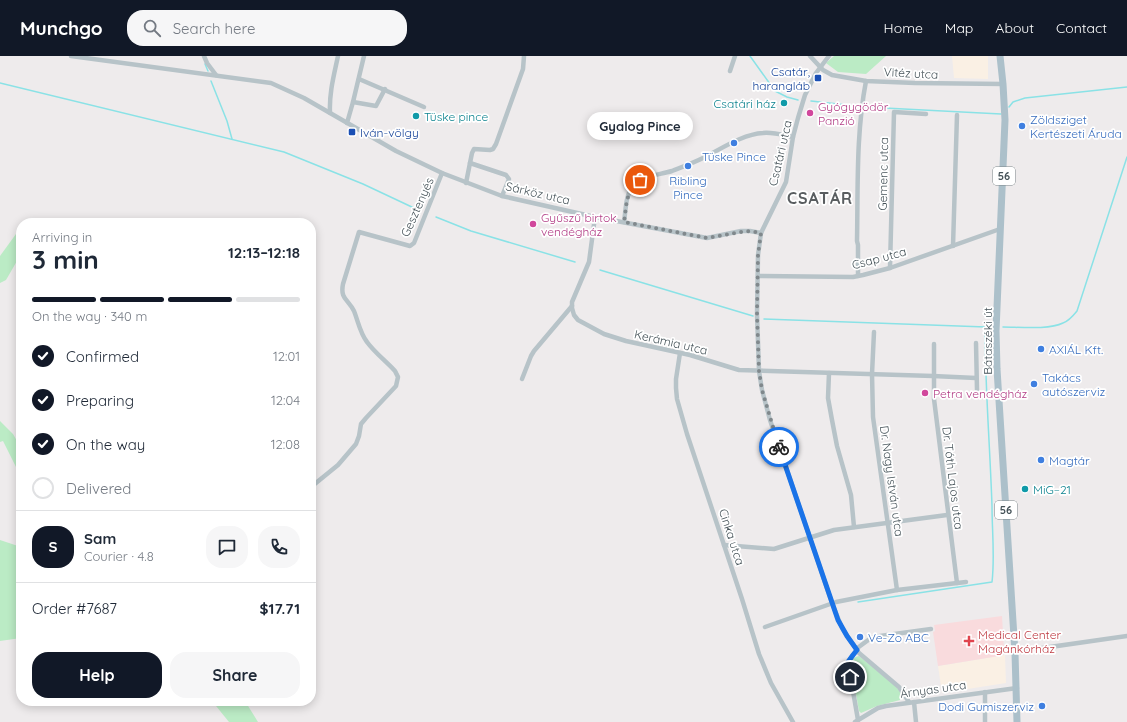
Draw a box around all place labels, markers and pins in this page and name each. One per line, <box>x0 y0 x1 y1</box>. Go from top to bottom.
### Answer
place label: Csatár, harangláb <box>752 64 810 93</box>
marker: Csatár, harangláb <box>813 73 823 83</box>
place label: Csatári ház <box>714 96 776 111</box>
marker: Csatári ház <box>779 98 789 108</box>
place label: Gyógygödör Panzió <box>818 99 889 128</box>
marker: Gyógygödör Panzió <box>805 108 815 118</box>
place label: Tüske pince <box>424 109 488 124</box>
marker: Tüske pince <box>411 111 421 121</box>
callout: Gyalog Pince <box>587 112 693 140</box>
place label: Zöldsziget Kertészeti Áruda <box>1030 112 1122 141</box>
marker: Zöldsziget Kertészeti Áruda <box>1017 121 1027 131</box>
place label: Iván-völgy <box>360 125 419 140</box>
marker: Iván-völgy <box>347 127 357 137</box>
marker: Tüske Pince <box>729 138 739 148</box>
place label: Tüske Pince <box>702 149 766 164</box>
marker: Ribling Pince <box>683 161 693 171</box>
pin <box>623 163 657 197</box>
place label: Ribling Pince <box>669 173 707 202</box>
place label: Gyűszű birtok vendégház <box>541 210 617 239</box>
marker: Gyűszű birtok vendégház <box>528 219 538 229</box>
place label: AXIÁL Kft. <box>1049 342 1103 357</box>
marker: AXIÁL Kft. <box>1036 344 1046 354</box>
place label: Takács autószerviz <box>1042 370 1105 399</box>
marker: Takács autószerviz <box>1029 379 1039 389</box>
place label: Petra vendégház <box>933 386 1027 401</box>
marker: Petra vendégház <box>920 388 930 398</box>
place label: Magtár <box>1049 453 1090 468</box>
marker: Magtár <box>1036 455 1046 465</box>
place label: MiG–21 <box>1033 482 1071 497</box>
marker: MiG–21 <box>1020 484 1030 494</box>
place label: Medical Center Magánkórház <box>978 627 1061 656</box>
place label: Ve-Zo ABC <box>868 630 929 645</box>
marker: Ve-Zo ABC <box>855 632 865 642</box>
marker: Medical Center Magánkórház <box>963 635 975 647</box>
pin <box>833 660 867 694</box>
place label: Dodi Gumiszerviz <box>938 699 1034 714</box>
marker: Dodi Gumiszerviz <box>1037 701 1047 711</box>

